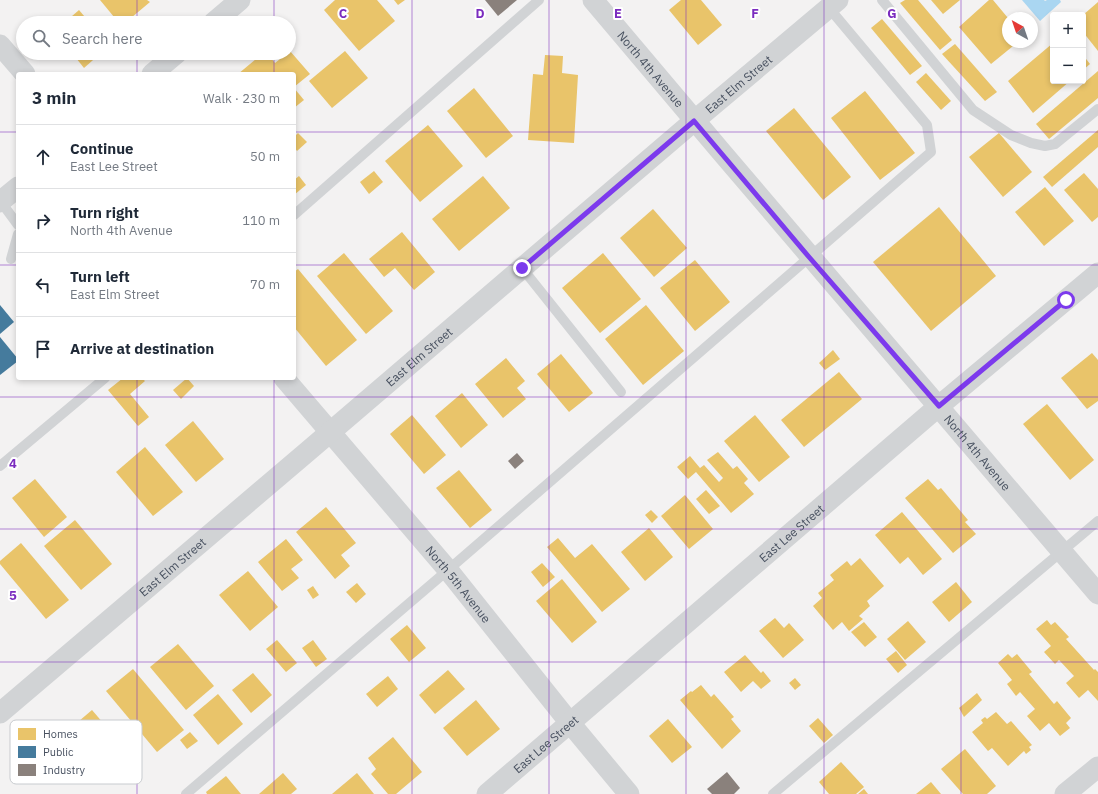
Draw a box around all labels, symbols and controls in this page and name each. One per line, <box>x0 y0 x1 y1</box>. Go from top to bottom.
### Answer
text: C <box>339 5 348 22</box>
text: D <box>475 5 485 22</box>
text: E <box>614 5 622 22</box>
text: F <box>751 5 759 22</box>
text: G <box>887 5 897 22</box>
north arrow <box>1002 12 1038 48</box>
map controls <box>1050 12 1086 84</box>
button: + <box>1050 12 1086 48</box>
search box <box>16 16 296 60</box>
icon: search <box>30 27 52 49</box>
street label: North 4th Avenue <box>615 28 688 110</box>
text: Search here <box>62 29 142 48</box>
button: − <box>1050 48 1086 84</box>
street label: East Elm Street <box>702 51 775 116</box>
text: 3 min <box>32 87 76 109</box>
text: Walk · 230 m <box>203 90 280 107</box>
text: Continue <box>70 139 134 158</box>
icon: ahead <box>32 146 54 168</box>
text: 50 m <box>250 148 280 165</box>
text: East Lee Street <box>70 158 158 175</box>
text: Turn right <box>70 203 139 222</box>
icon: right <box>32 210 54 232</box>
text: 110 m <box>242 212 280 229</box>
text: North 4th Avenue <box>70 222 173 239</box>
route end <box>513 259 531 277</box>
text: Turn left <box>70 267 130 286</box>
icon: left <box>32 274 54 296</box>
text: 70 m <box>250 276 280 293</box>
text: East Elm Street <box>70 286 160 303</box>
route start <box>1057 291 1075 309</box>
street label: East Elm Street <box>382 324 455 389</box>
icon: arrive <box>32 338 54 360</box>
text: Arrive at destination <box>70 339 214 358</box>
street label: North 4th Avenue <box>941 411 1014 494</box>
text: 4 <box>9 455 17 472</box>
street label: East Lee Street <box>756 501 827 565</box>
street label: East Elm Street <box>136 534 209 599</box>
street label: North 5th Avenue <box>423 542 495 626</box>
text: 5 <box>9 587 17 604</box>
street label: East Lee Street <box>510 712 581 776</box>
legend <box>10 720 142 784</box>
text: Homes <box>43 727 78 741</box>
text: Public <box>43 745 74 759</box>
text: Industry <box>43 763 86 777</box>

